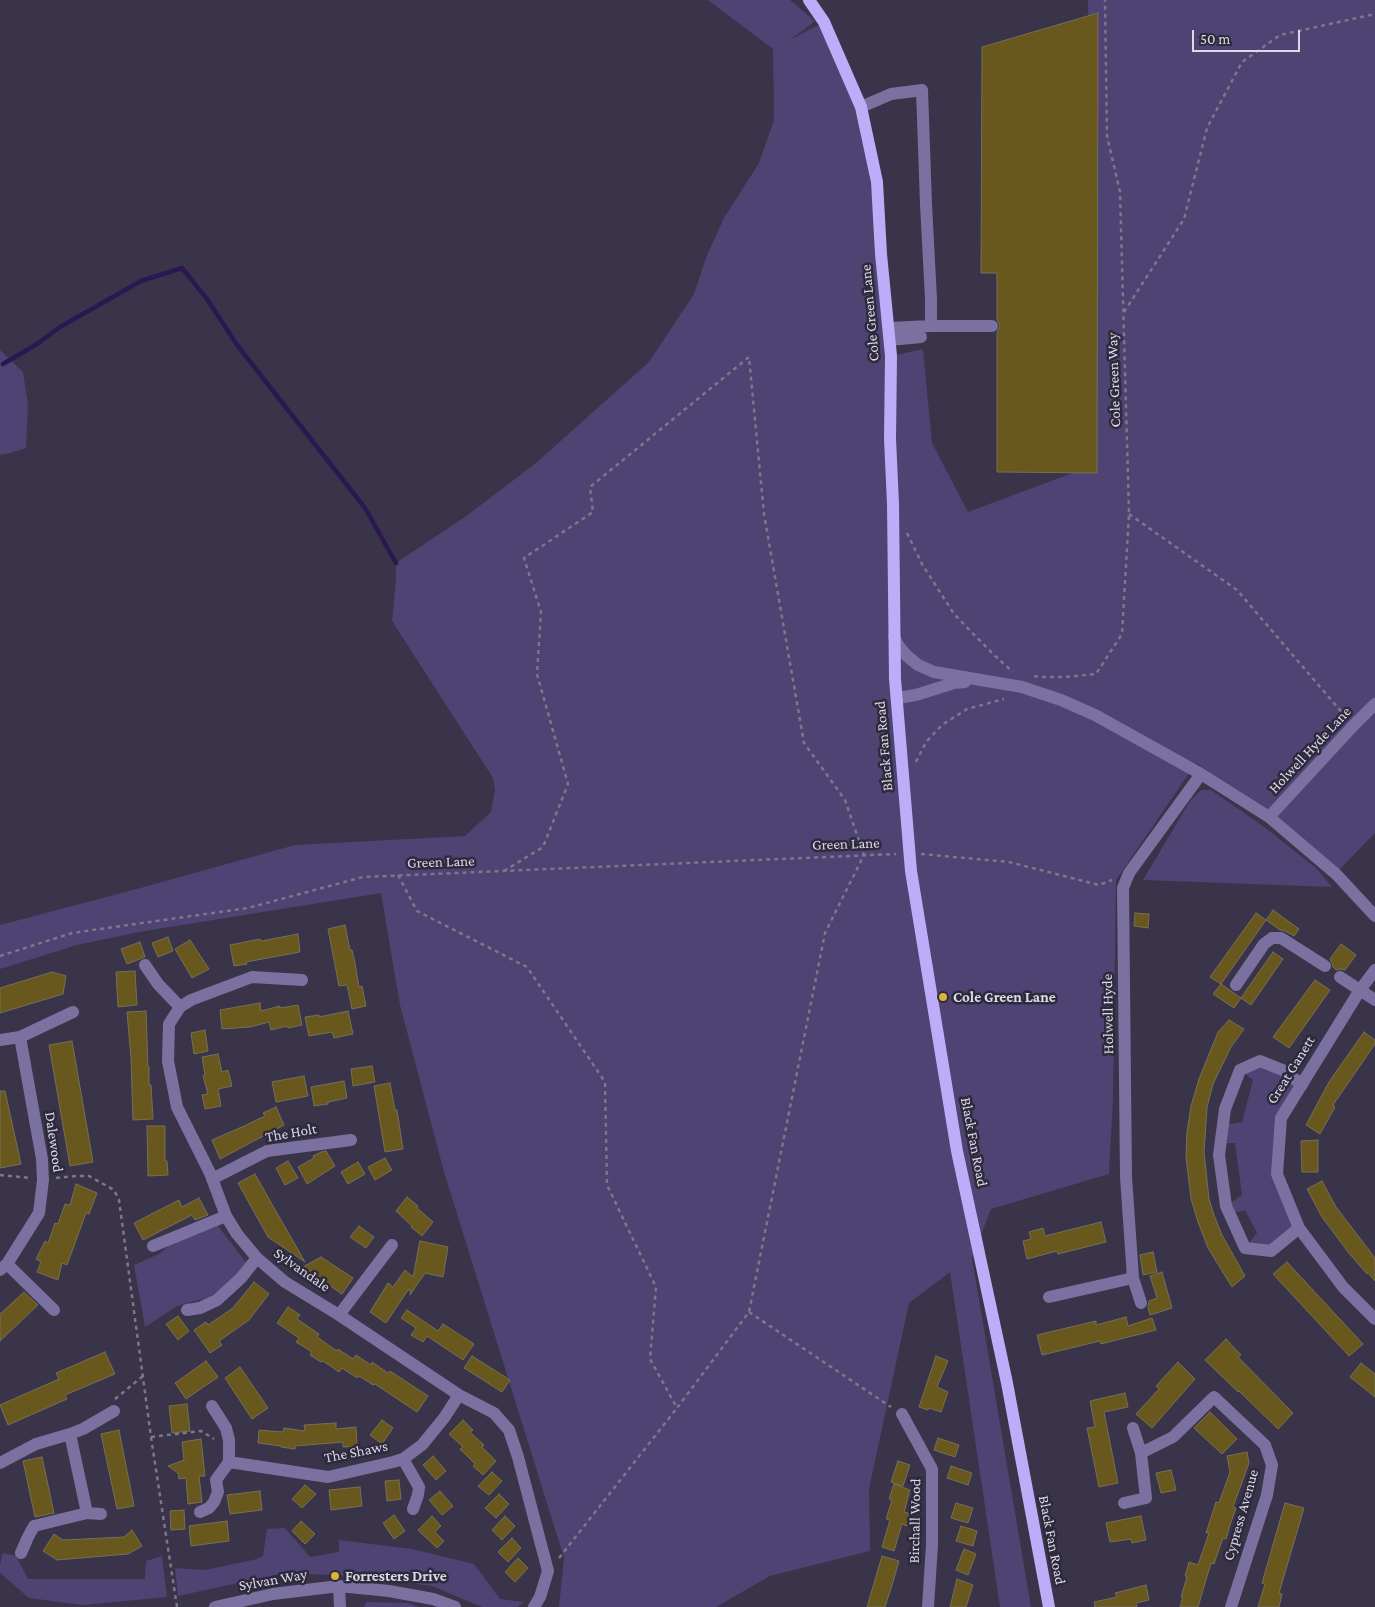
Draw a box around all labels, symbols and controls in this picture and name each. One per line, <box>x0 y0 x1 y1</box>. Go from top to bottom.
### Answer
scale bar <box>1195 20 1302 52</box>
text: 50 m <box>1200 31 1230 47</box>
street label: Cole Green Lane <box>857 264 883 362</box>
street label: Cole Green Way <box>1103 332 1125 428</box>
street label: Black Fan Road <box>871 700 897 792</box>
street label: Holwell Hyde Lane <box>1265 703 1355 797</box>
street label: Green Lane <box>812 834 880 854</box>
street label: Green Lane <box>407 852 475 872</box>
street label: Holwell Hyde <box>1098 974 1118 1054</box>
place label: Cole Green Lane <box>953 988 1056 1006</box>
marker: Cole Green Lane <box>937 991 949 1003</box>
street label: Great Ganett <box>1263 1033 1319 1107</box>
street label: Black Fan Road <box>957 1096 991 1188</box>
street label: Dalewood <box>41 1110 67 1174</box>
street label: The Holt <box>264 1120 318 1146</box>
street label: Sylvandale <box>270 1244 334 1296</box>
street label: The Shaws <box>323 1437 389 1467</box>
street label: Cypress Avenue <box>1219 1467 1263 1563</box>
street label: Birchall Wood <box>905 1478 925 1564</box>
street label: Black Fan Road <box>1035 1494 1069 1586</box>
street label: Sylvan Way <box>237 1565 309 1595</box>
place label: Forresters Drive <box>345 1567 447 1585</box>
marker: Forresters Drive <box>329 1570 341 1582</box>

